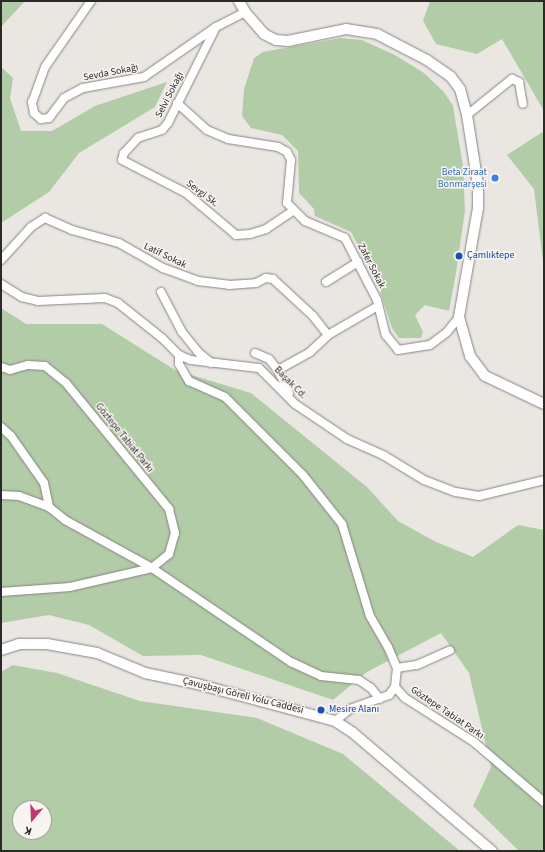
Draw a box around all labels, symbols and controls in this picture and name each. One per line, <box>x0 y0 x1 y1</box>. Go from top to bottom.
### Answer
street label: Sevda Sokağı <box>82 62 140 84</box>
street label: Selvi Sokağı <box>153 70 187 120</box>
place label: Beta Ziraat Bonmarşesi <box>438 166 487 190</box>
marker: Beta Ziraat Bonmarşesi <box>490 173 500 183</box>
street label: Sevgi Sk. <box>183 178 221 210</box>
street label: Latif Sokak <box>142 240 188 272</box>
street label: Zafer Sokak <box>355 241 387 291</box>
place label: Çamlıktepe <box>467 250 515 262</box>
marker: Çamlıktepe <box>454 251 464 261</box>
street label: Başak Cd. <box>271 364 309 402</box>
street label: Göztepe Tabiat Parkı <box>92 401 156 475</box>
street label: Çavuşbaşı Göreli Yolu Caddesi <box>181 675 305 717</box>
street label: Göztepe Tabiat Parkı <box>408 684 486 742</box>
place label: Mesire Alanı <box>329 704 379 716</box>
marker: Mesire Alanı <box>316 705 326 715</box>
north arrow <box>12 800 52 840</box>
text: K <box>23 823 34 839</box>

